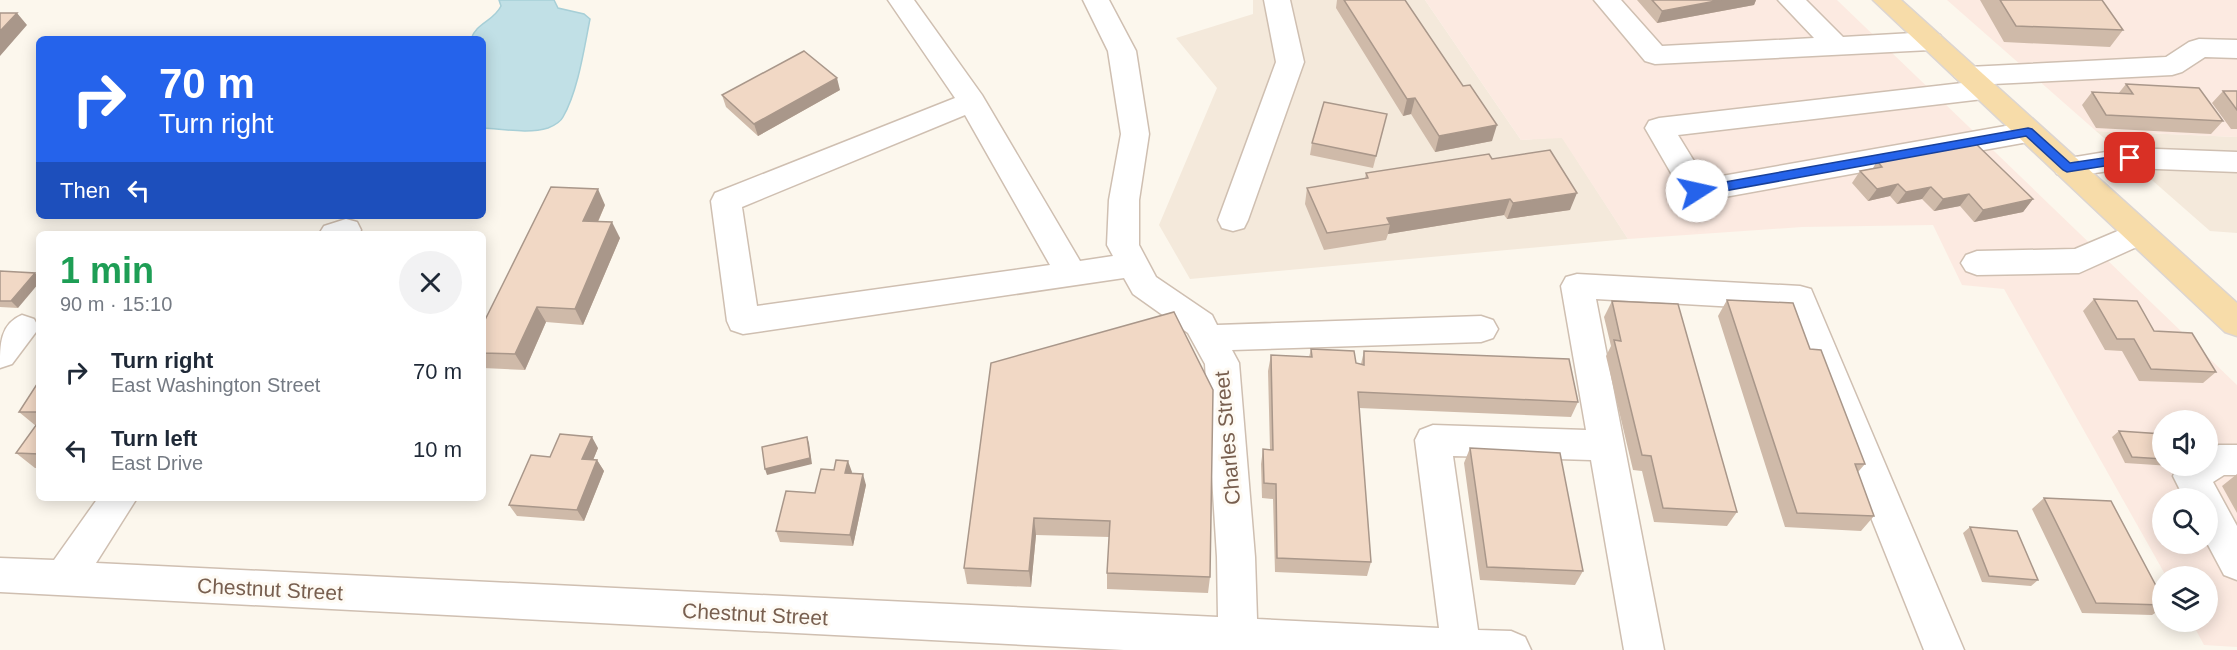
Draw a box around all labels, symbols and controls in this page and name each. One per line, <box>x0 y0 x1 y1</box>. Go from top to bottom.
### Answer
icon: right <box>60 60 138 138</box>
text: 70 m <box>159 60 255 107</box>
text: Turn right <box>159 109 274 139</box>
pin <box>2104 132 2155 183</box>
icon: arrive <box>2113 141 2146 174</box>
position arrow <box>1665 159 1729 223</box>
icon: left <box>122 174 155 207</box>
text: Then <box>60 178 110 203</box>
text: 1 min <box>60 250 154 291</box>
button: close <box>399 251 462 314</box>
text: 90 m · 15:10 <box>60 293 172 315</box>
text: Turn right <box>111 348 213 373</box>
icon: right <box>60 356 93 389</box>
text: 70 m <box>413 359 462 384</box>
street label: Charles Street <box>1210 370 1244 506</box>
text: East Washington Street <box>111 374 320 396</box>
map controls <box>2152 410 2218 632</box>
button: sound <box>2152 410 2218 476</box>
text: Turn left <box>111 426 197 451</box>
icon: left <box>60 434 93 467</box>
text: 10 m <box>413 437 462 462</box>
text: East Drive <box>111 452 203 474</box>
button: search <box>2152 488 2218 554</box>
button: layers <box>2152 566 2218 632</box>
street label: Chestnut Street <box>197 574 344 604</box>
street label: Chestnut Street <box>682 599 829 629</box>

